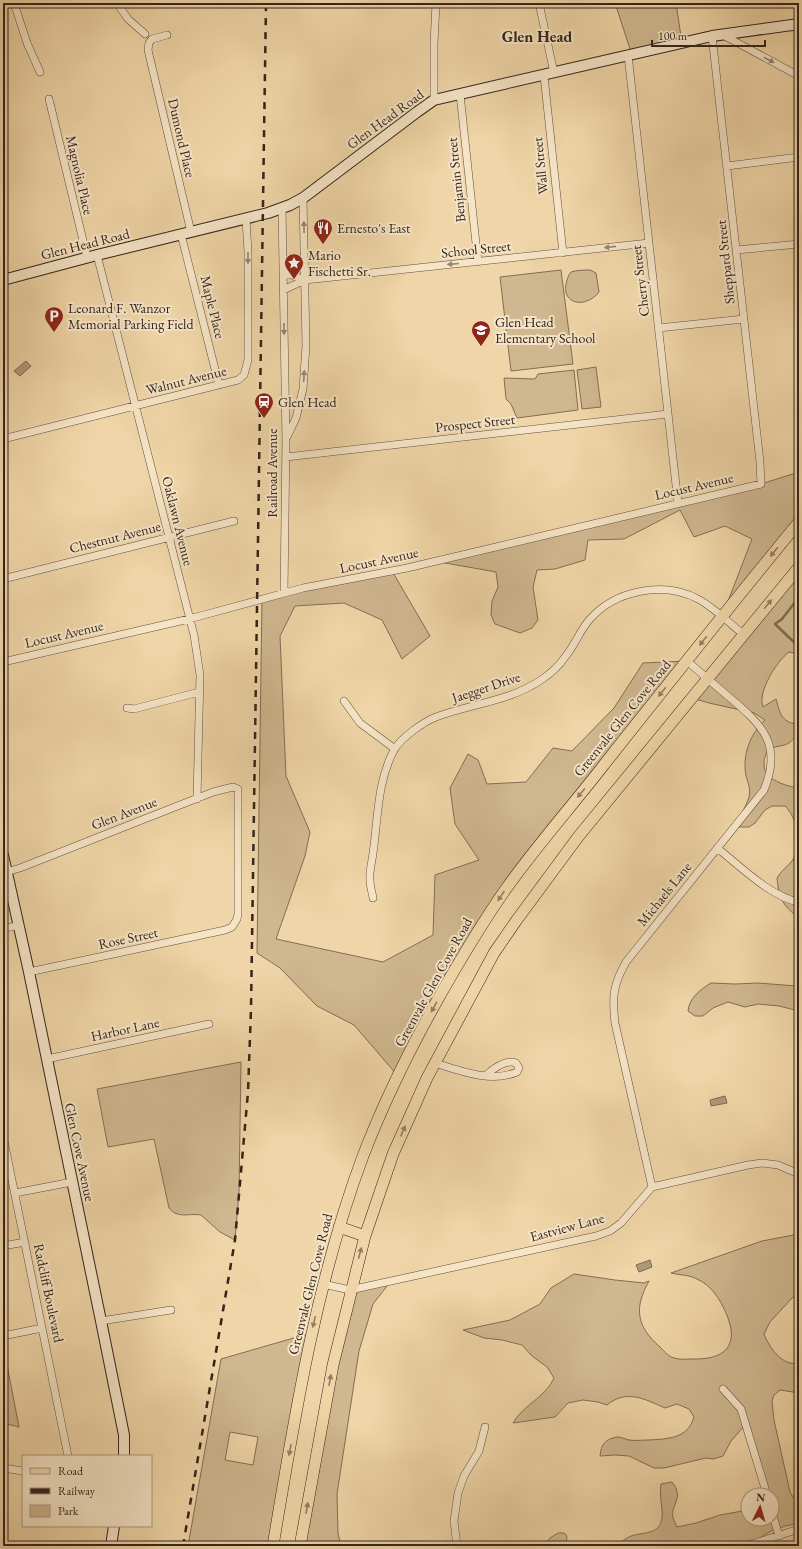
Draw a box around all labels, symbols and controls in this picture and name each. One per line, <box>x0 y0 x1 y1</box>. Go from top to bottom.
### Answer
scale bar <box>652 22 765 48</box>
district label: Glen Head <box>502 26 572 47</box>
text: 100 m <box>658 28 688 44</box>
one-way arrow <box>764 57 775 64</box>
street label: Glen Head Road <box>343 85 428 153</box>
street label: Dumond Place <box>164 97 200 180</box>
street label: Magnolia Place <box>62 134 98 217</box>
street label: Benjamin Street <box>443 136 469 223</box>
street label: Wall Street <box>528 136 552 195</box>
restaurant icon: Ernesto's East <box>312 217 334 245</box>
place label: Ernesto's East <box>337 219 411 237</box>
street label: Sheppard Street <box>712 219 738 305</box>
one-way arrow <box>301 220 307 233</box>
street label: Glen Head Road <box>39 224 132 264</box>
street label: School Street <box>440 236 512 262</box>
one-way arrow <box>604 244 616 251</box>
street label: Cherry Street <box>627 244 653 318</box>
place label: Mario Fischetti Sr. <box>308 246 371 280</box>
one-way arrow <box>245 252 251 265</box>
place icon: Mario Fischetti Sr. <box>283 252 305 280</box>
one-way arrow <box>447 261 459 268</box>
street label: Maple Place <box>197 274 230 341</box>
place label: Leonard F. Wanzor Memorial Parking Field <box>68 299 194 333</box>
parking icon: Leonard F. Wanzor Memorial Parking Field <box>43 305 65 333</box>
place label: Glen Head Elementary School <box>495 313 596 347</box>
school or university icon: Glen Head Elementary School <box>470 319 492 347</box>
one-way arrow <box>281 323 287 336</box>
street label: Walnut Avenue <box>144 361 229 399</box>
one-way arrow <box>300 370 307 382</box>
station icon: Glen Head <box>253 391 275 419</box>
place label: Glen Head <box>278 393 338 411</box>
street label: Prospect Street <box>434 410 516 436</box>
street label: Railroad Avenue <box>263 428 281 518</box>
street label: Locust Avenue <box>653 468 736 504</box>
street label: Oaklawn Avenue <box>158 474 198 568</box>
street label: Chestnut Avenue <box>67 517 163 557</box>
street label: Locust Avenue <box>338 543 421 577</box>
one-way arrow <box>770 546 779 557</box>
one-way arrow <box>764 599 773 610</box>
street label: Locust Avenue <box>23 616 106 652</box>
one-way arrow <box>698 636 707 647</box>
street label: Greenvale Glen Cove Road <box>569 655 675 780</box>
street label: Jaegger Drive <box>449 667 523 707</box>
one-way arrow <box>658 686 667 697</box>
one-way arrow <box>577 789 586 798</box>
street label: Glen Avenue <box>88 792 160 834</box>
street label: Michaels Lane <box>633 858 696 930</box>
one-way arrow <box>497 891 505 901</box>
street label: Greenvale Glen Cove Road <box>390 913 476 1050</box>
street label: Rose Street <box>97 923 160 953</box>
one-way arrow <box>430 1001 437 1013</box>
street label: Harbor Lane <box>89 1013 162 1045</box>
street label: Glen Cove Avenue <box>61 1101 99 1203</box>
one-way arrow <box>400 1125 406 1136</box>
street label: Eastview Lane <box>528 1208 607 1246</box>
street label: Greenvale Glen Cove Road <box>284 1211 336 1357</box>
street label: Radcliff Boulevard <box>30 1242 68 1345</box>
one-way arrow <box>357 1247 363 1259</box>
one-way arrow <box>311 1316 317 1328</box>
one-way arrow <box>327 1374 333 1386</box>
one-way arrow <box>286 1444 292 1456</box>
legend <box>22 1455 152 1527</box>
text: Road <box>58 1463 84 1479</box>
text: Railway <box>58 1483 96 1499</box>
north arrow <box>740 1487 780 1527</box>
text: N <box>756 1490 766 1504</box>
one-way arrow <box>304 1502 310 1514</box>
text: Park <box>58 1503 79 1519</box>

